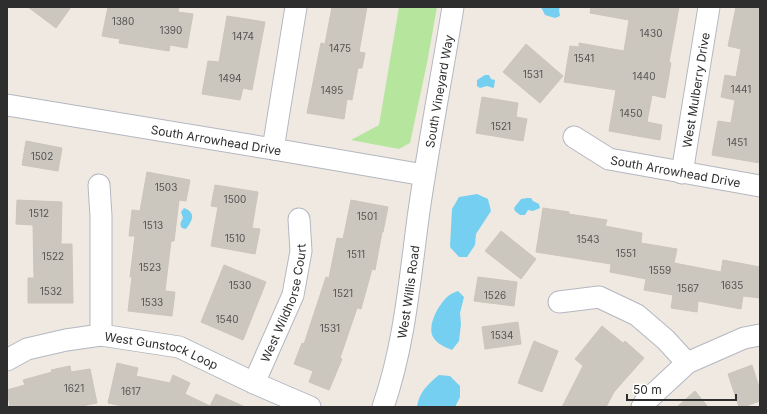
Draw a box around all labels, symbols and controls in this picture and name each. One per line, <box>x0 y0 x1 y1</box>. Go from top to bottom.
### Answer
house number: 1380 <box>112 15 134 27</box>
house number: 1390 <box>160 24 182 36</box>
house number: 1430 <box>639 27 663 39</box>
house number: 1474 <box>232 30 254 42</box>
street label: West Mulberry Drive <box>679 31 712 149</box>
street label: South Vineyard Way <box>422 33 456 149</box>
house number: 1475 <box>329 42 351 54</box>
house number: 1541 <box>574 52 594 64</box>
house number: 1531 <box>523 68 543 80</box>
house number: 1440 <box>632 70 656 82</box>
house number: 1494 <box>218 72 242 84</box>
house number: 1441 <box>731 83 751 95</box>
house number: 1495 <box>321 84 343 96</box>
house number: 1450 <box>620 107 642 119</box>
house number: 1521 <box>491 120 511 132</box>
street label: South Arrowhead Drive <box>150 121 283 158</box>
house number: 1451 <box>727 136 747 148</box>
house number: 1502 <box>31 150 53 162</box>
street label: South Arrowhead Drive <box>609 152 742 190</box>
house number: 1503 <box>155 181 177 193</box>
house number: 1500 <box>224 193 246 205</box>
house number: 1512 <box>29 207 49 219</box>
house number: 1501 <box>357 210 377 222</box>
house number: 1513 <box>143 219 163 231</box>
house number: 1510 <box>225 232 245 244</box>
house number: 1543 <box>577 233 599 245</box>
street label: West Wildhorse Court <box>257 243 309 364</box>
street label: West Willis Road <box>394 244 422 340</box>
house number: 1551 <box>616 247 636 259</box>
house number: 1511 <box>347 248 365 260</box>
house number: 1522 <box>42 250 64 262</box>
house number: 1523 <box>139 261 161 273</box>
house number: 1559 <box>649 264 671 276</box>
house number: 1530 <box>229 279 251 291</box>
house number: 1635 <box>721 279 743 291</box>
house number: 1567 <box>677 282 699 294</box>
house number: 1532 <box>40 285 62 297</box>
house number: 1521 <box>333 287 353 299</box>
house number: 1526 <box>484 289 506 301</box>
house number: 1533 <box>141 296 163 308</box>
house number: 1540 <box>216 313 238 325</box>
house number: 1531 <box>320 322 340 334</box>
street label: West Gunstock Loop <box>104 328 221 372</box>
house number: 1534 <box>491 329 513 341</box>
scale bar <box>627 376 736 402</box>
house number: 1621 <box>64 382 84 394</box>
text: 50 m <box>633 382 662 397</box>
house number: 1617 <box>121 385 141 397</box>

